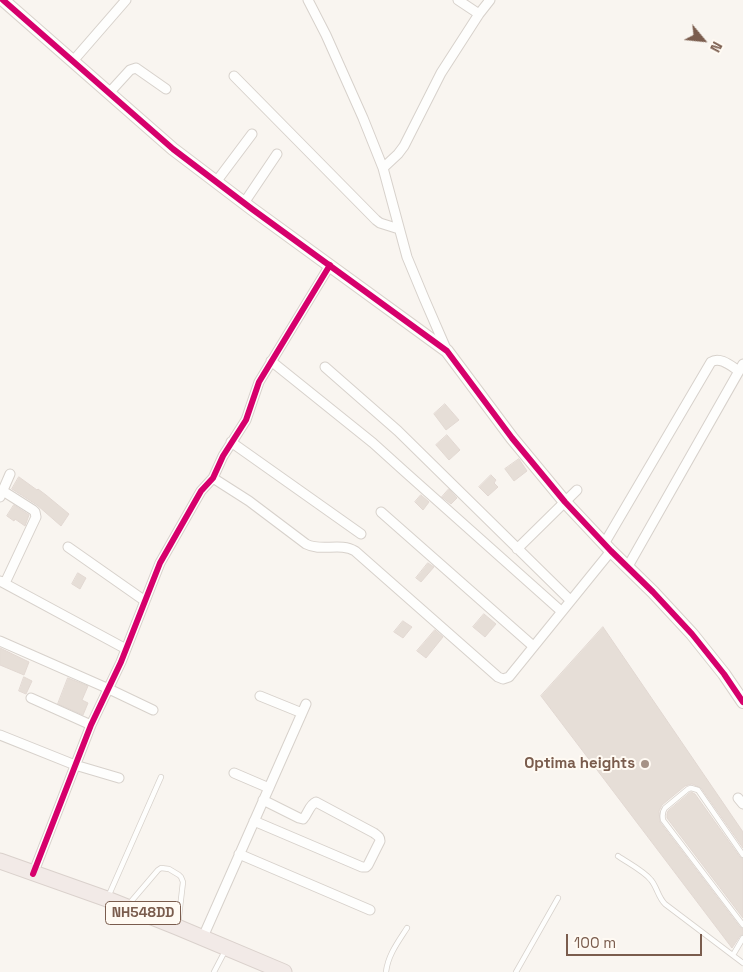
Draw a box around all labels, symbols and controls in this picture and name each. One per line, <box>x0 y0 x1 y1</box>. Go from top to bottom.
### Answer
north arrow <box>678 15 728 65</box>
text: N <box>706 39 726 55</box>
place label: Optima heights <box>524 755 635 773</box>
marker: Optima heights <box>639 758 651 770</box>
road number: NH548DD <box>106 901 180 924</box>
scale bar <box>568 924 704 956</box>
text: 100 m <box>574 933 616 952</box>

